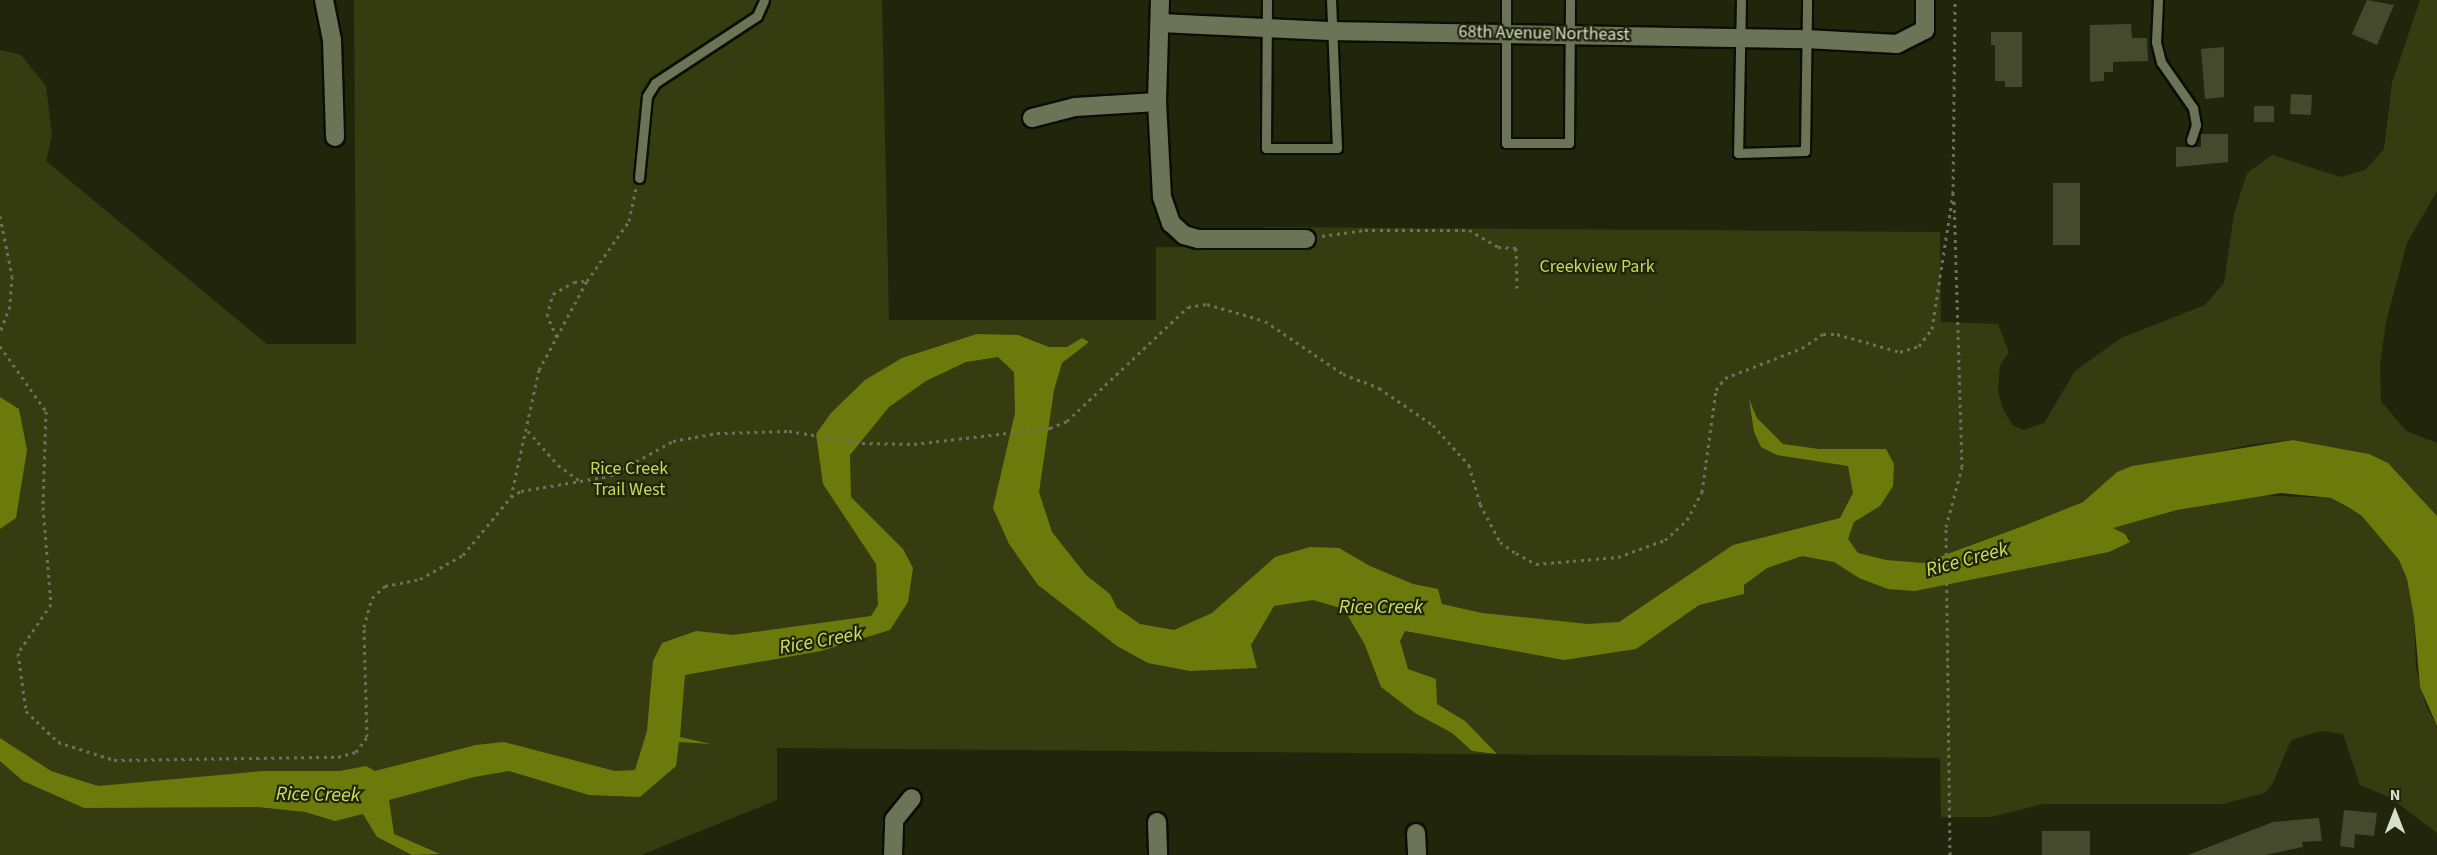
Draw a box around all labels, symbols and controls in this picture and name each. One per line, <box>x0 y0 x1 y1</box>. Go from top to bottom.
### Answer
street label: 68th Avenue Northeast <box>1458 22 1630 46</box>
park label: Creekview Park <box>1539 256 1655 278</box>
park label: Rice Creek Trail West <box>590 459 668 502</box>
water label: Rice Creek <box>1923 538 2011 582</box>
water label: Rice Creek <box>1339 595 1423 619</box>
water label: Rice Creek <box>777 622 865 660</box>
water label: Rice Creek <box>276 782 360 808</box>
north arrow <box>2365 783 2425 843</box>
text: N <box>2390 784 2400 806</box>

